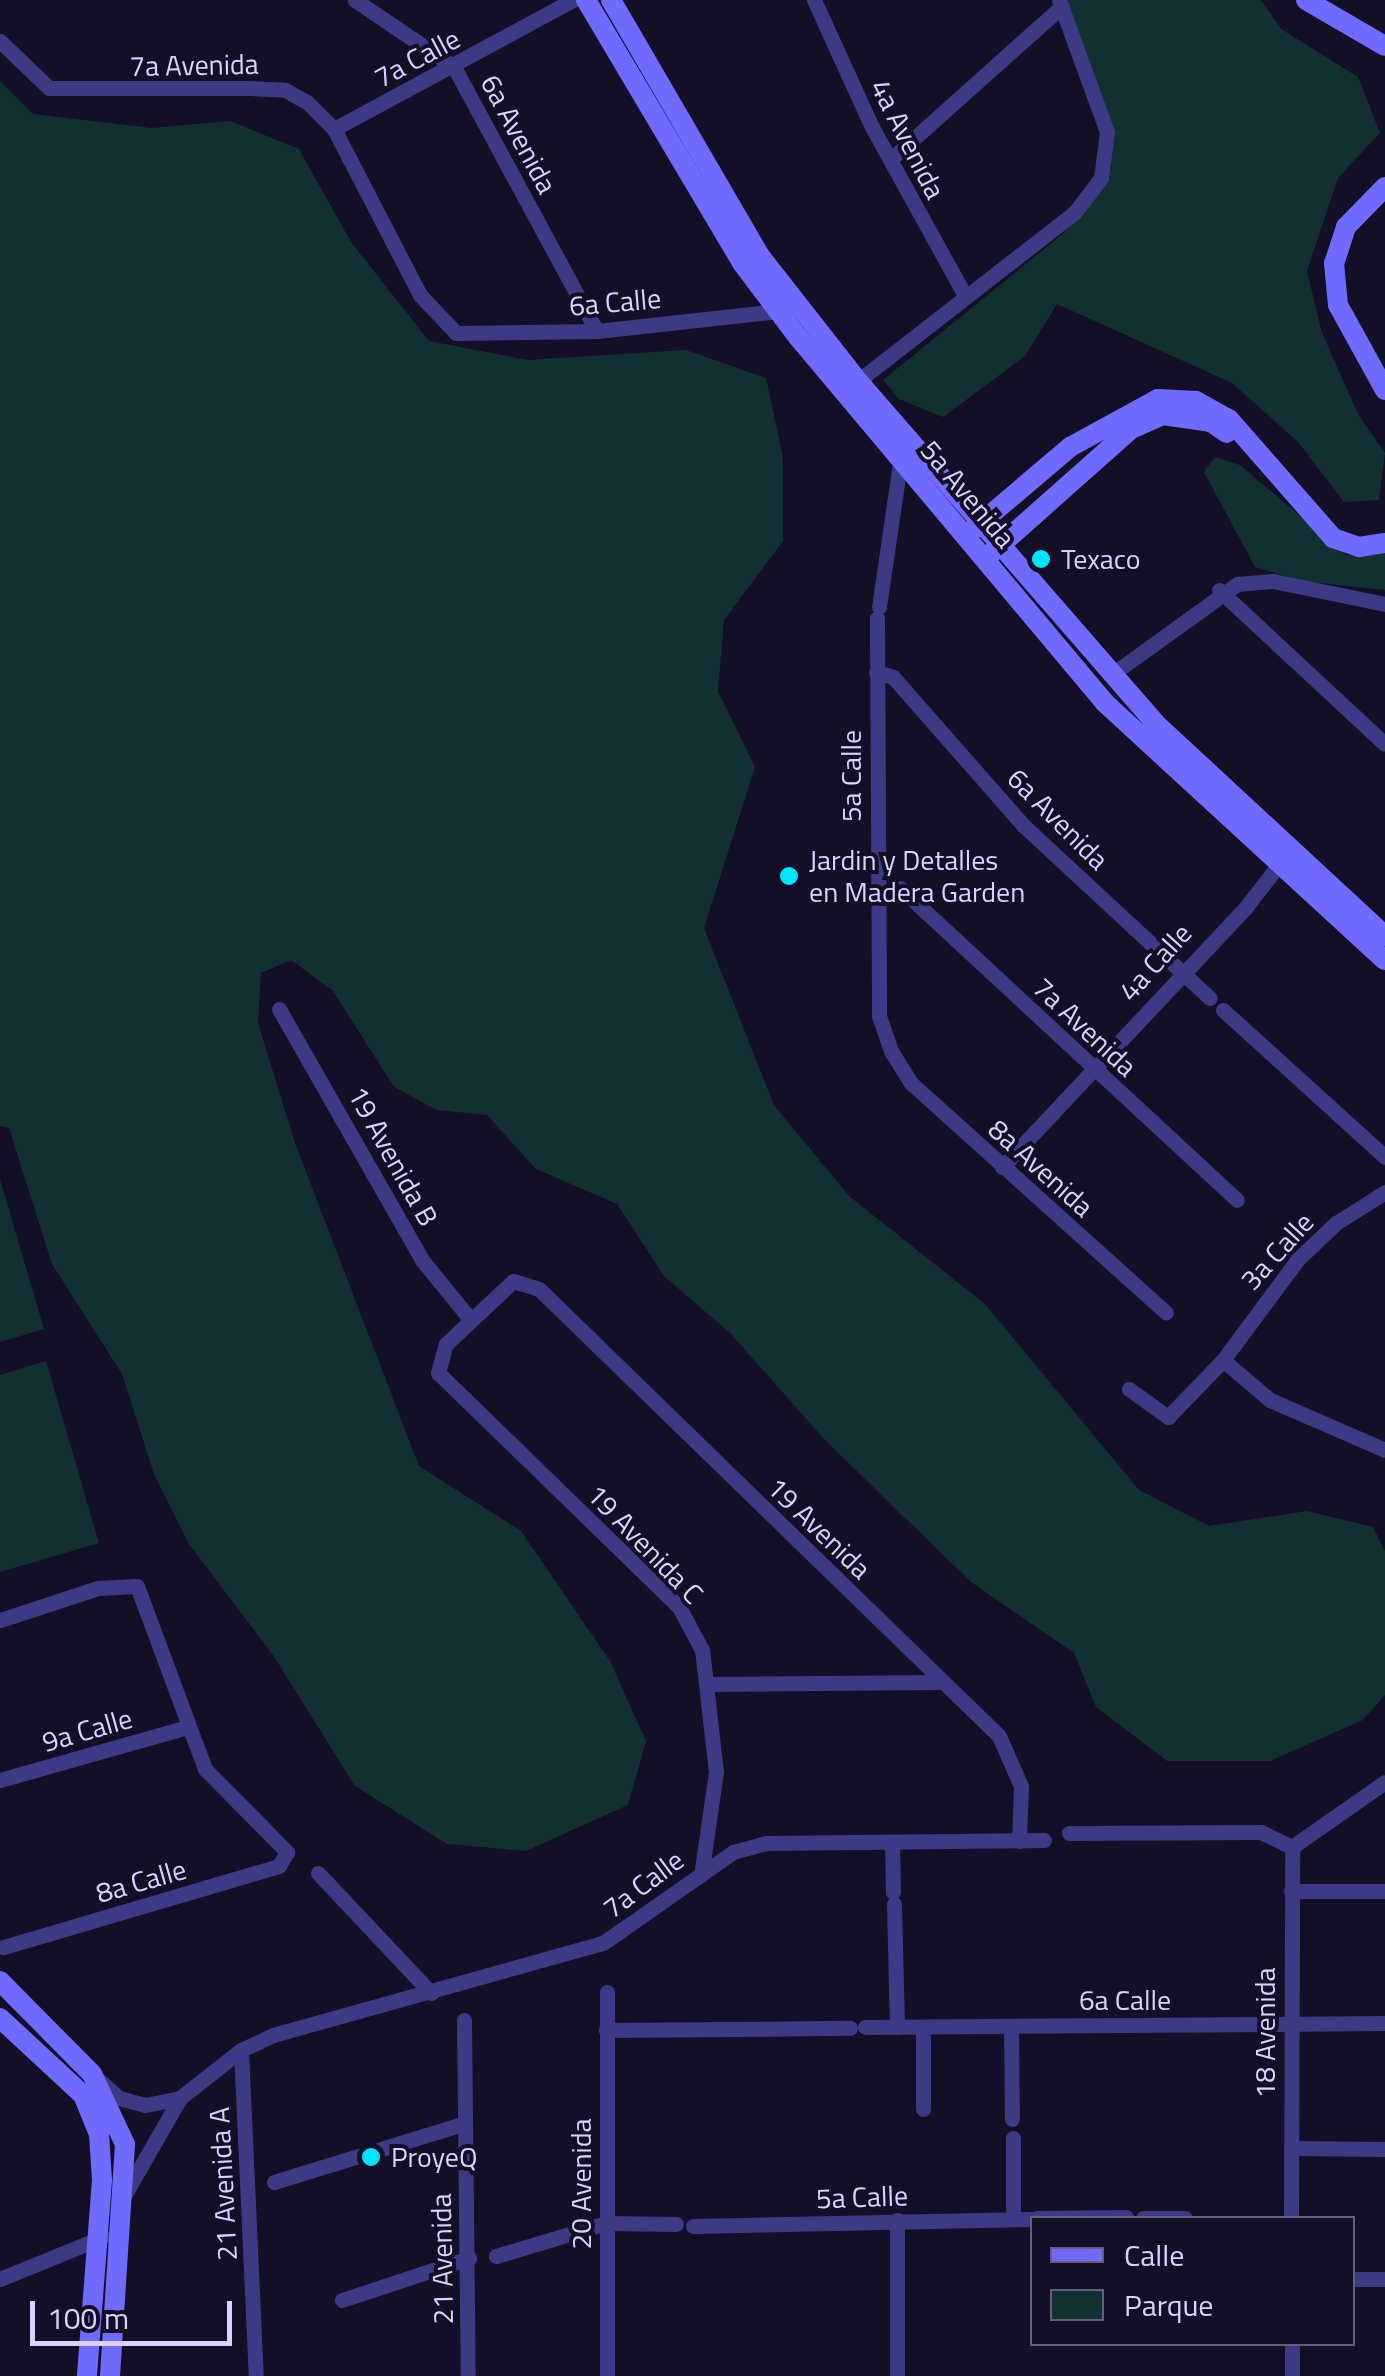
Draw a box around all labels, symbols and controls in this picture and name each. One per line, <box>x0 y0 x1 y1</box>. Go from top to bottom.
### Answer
street label: 7a Calle <box>368 22 466 94</box>
street label: 7a Avenida <box>129 47 259 83</box>
street label: 6a Avenida <box>474 69 564 199</box>
street label: 4a Avenida <box>864 74 952 204</box>
street label: 6a Calle <box>568 281 662 323</box>
street label: 5a Avenida <box>914 434 1022 554</box>
place label: Texaco <box>1061 542 1141 576</box>
marker: Texaco <box>1030 548 1052 570</box>
street label: 5a Calle <box>834 730 868 822</box>
street label: 6a Avenida <box>1000 761 1116 877</box>
place label: Jardin y Detalles en Madera Garden <box>809 843 1025 909</box>
marker: Jardin y Detalles en Madera Garden <box>778 865 800 887</box>
street label: 4a Calle <box>1112 916 1198 1008</box>
street label: 7a Avenida <box>1026 971 1144 1083</box>
street label: 19 Avenida B <box>341 1080 445 1232</box>
street label: 8a Avenida <box>982 1112 1100 1224</box>
street label: 3a Calle <box>1234 1205 1320 1297</box>
street label: 19 Avenida <box>760 1470 878 1586</box>
street label: 19 Avenida C <box>580 1477 710 1611</box>
street label: 9a Calle <box>38 1701 136 1759</box>
street label: 7a Calle <box>596 1843 690 1925</box>
street label: 8a Calle <box>92 1852 190 1910</box>
street label: 18 Avenida <box>1248 1967 1282 2099</box>
street label: 6a Calle <box>1079 1983 1171 2017</box>
street label: 21 Avenida A <box>202 2106 244 2262</box>
street label: 20 Avenida <box>564 2118 598 2250</box>
place label: ProyeQ <box>391 2140 477 2174</box>
marker: ProyeQ <box>360 2146 382 2168</box>
street label: 5a Calle <box>815 2179 909 2215</box>
street label: 21 Avenida <box>424 2193 460 2325</box>
legend <box>1030 2216 1355 2346</box>
text: Calle <box>1124 2232 1184 2278</box>
scale bar <box>35 2281 238 2343</box>
text: Parque <box>1124 2282 1214 2328</box>
text: 100 m <box>47 2295 129 2341</box>

